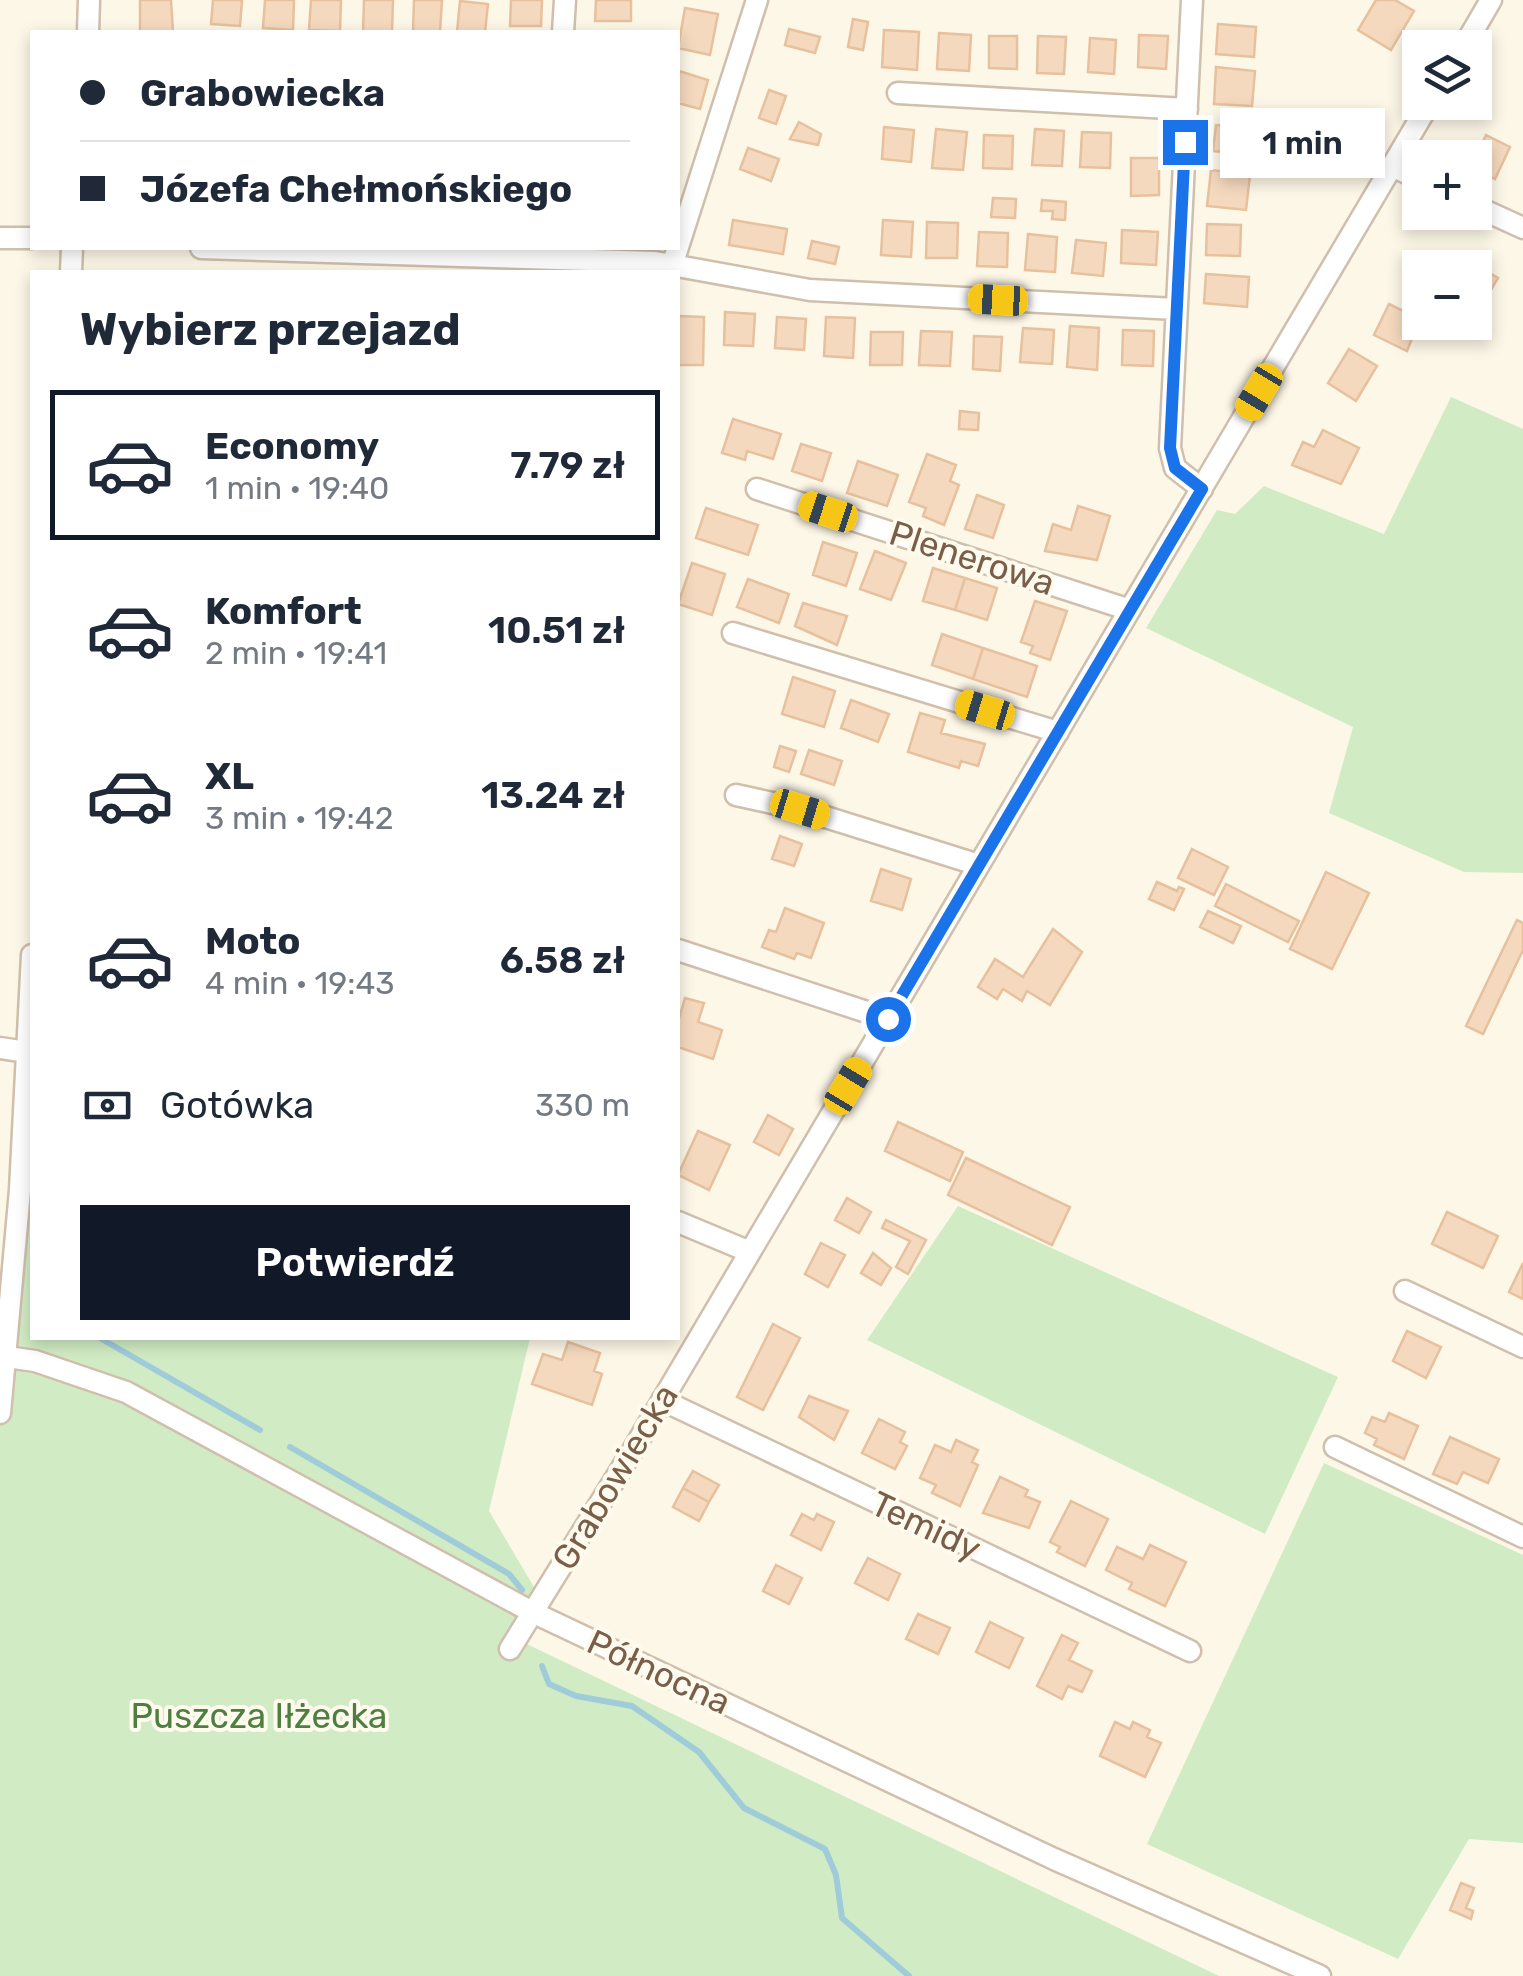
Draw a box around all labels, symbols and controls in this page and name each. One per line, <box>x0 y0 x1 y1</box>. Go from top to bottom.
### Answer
map controls <box>1402 30 1492 340</box>
button: layers <box>1402 30 1492 120</box>
text: Grabowiecka <box>140 70 385 116</box>
callout: 1 min <box>1220 107 1385 177</box>
route end <box>1163 120 1208 165</box>
text: 1 min <box>1262 124 1343 162</box>
button: + <box>1402 140 1492 230</box>
text: Józefa Chełmońskiego <box>140 166 572 212</box>
button: − <box>1402 250 1492 340</box>
car <box>967 283 1029 317</box>
text: Wybierz przejazd <box>80 303 461 356</box>
car <box>1231 359 1287 425</box>
icon: car <box>85 420 175 510</box>
text: Economy <box>205 423 379 469</box>
text: 7.79 zł <box>510 442 625 488</box>
text: 1 min · 19:40 <box>205 469 389 507</box>
car <box>795 488 861 536</box>
street label: Plenerowa <box>884 512 1060 604</box>
icon: car <box>85 585 175 675</box>
text: Komfort <box>205 588 362 634</box>
text: 10.51 zł <box>488 607 625 653</box>
text: 2 min · 19:41 <box>205 634 387 672</box>
car <box>952 687 1018 733</box>
icon: car <box>85 750 175 840</box>
text: XL <box>205 753 254 799</box>
text: 13.24 zł <box>481 772 625 818</box>
car <box>767 786 833 832</box>
text: 3 min · 19:42 <box>205 799 393 837</box>
icon: car <box>85 915 175 1005</box>
text: Moto <box>205 918 301 964</box>
text: 6.58 zł <box>500 937 625 983</box>
text: 4 min · 19:43 <box>205 964 395 1002</box>
route start <box>866 997 911 1042</box>
car <box>820 1053 876 1119</box>
icon: cash <box>80 1078 135 1133</box>
text: Gotówka <box>160 1082 314 1128</box>
text: 330 m <box>535 1086 630 1124</box>
button: Potwierdź <box>80 1205 630 1320</box>
street label: Grabowiecka <box>543 1377 687 1577</box>
street label: Temidy <box>864 1482 988 1570</box>
street label: Północna <box>581 1621 737 1723</box>
park label: Puszcza Iłżecka <box>131 1695 387 1737</box>

